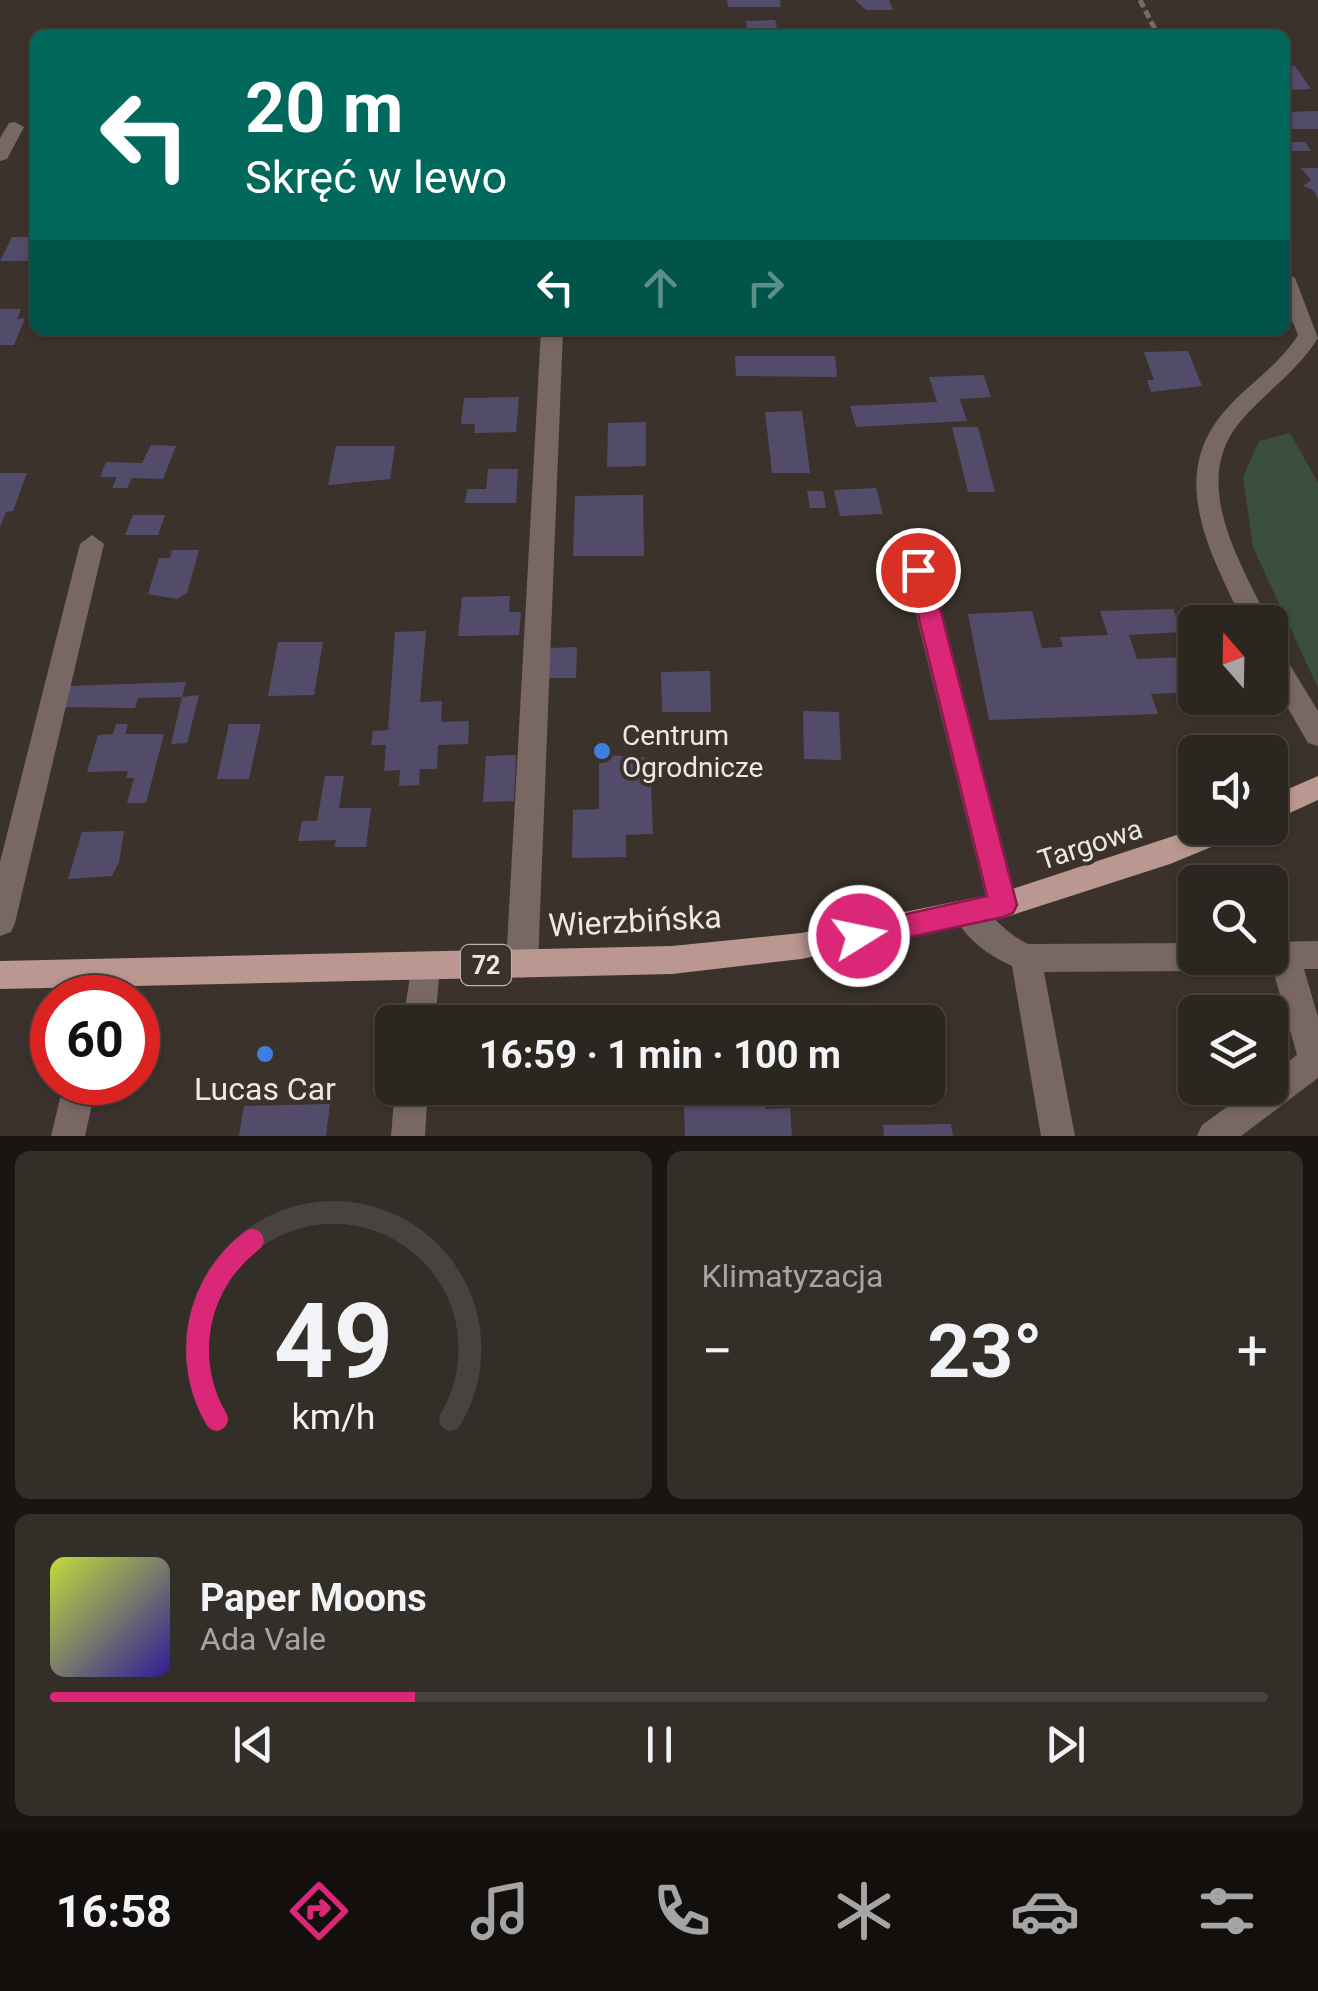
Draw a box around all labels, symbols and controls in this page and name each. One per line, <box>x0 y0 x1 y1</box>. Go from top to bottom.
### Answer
text: 20 m <box>245 67 403 149</box>
icon: left <box>80 70 210 200</box>
text: Skręć w lewo <box>245 151 507 204</box>
icon: left <box>528 260 583 315</box>
icon: ahead <box>633 260 688 315</box>
icon: right <box>738 260 793 315</box>
pin <box>876 528 961 613</box>
icon: arrive <box>891 543 946 598</box>
north arrow <box>1178 605 1288 715</box>
map controls <box>1178 605 1288 1105</box>
place label: Centrum Ogrodnicze <box>622 719 763 784</box>
button: sound <box>1178 735 1288 845</box>
marker: Centrum Ogrodnicze <box>591 740 613 762</box>
street label: Targowa <box>1034 812 1146 877</box>
button: search <box>1178 865 1288 975</box>
position arrow <box>807 884 911 988</box>
street label: Wierzbińska <box>547 897 723 945</box>
road number: 72 <box>461 945 511 985</box>
speed limit sign: 60 <box>30 975 160 1105</box>
button: layers <box>1178 995 1288 1105</box>
text: 16:59 · 1 min · 100 m <box>479 1033 841 1077</box>
marker: Lucas Car <box>254 1043 276 1065</box>
place label: Lucas Car <box>194 1070 336 1108</box>
text: Klimatyzacja <box>702 1257 883 1295</box>
text: 49 <box>274 1281 393 1402</box>
text: 23° <box>927 1307 1043 1395</box>
text: − <box>702 1319 733 1383</box>
text: + <box>1237 1319 1268 1383</box>
text: km/h <box>291 1396 375 1438</box>
text: Paper Moons <box>200 1576 427 1620</box>
text: Ada Vale <box>200 1620 326 1658</box>
icon: previous <box>226 1717 281 1772</box>
icon: pause <box>632 1717 687 1772</box>
icon: next <box>1038 1717 1093 1772</box>
icon: directions <box>284 1876 354 1946</box>
icon: music <box>465 1876 535 1946</box>
icon: phone <box>647 1876 717 1946</box>
icon: climate <box>829 1876 899 1946</box>
icon: car <box>1010 1876 1080 1946</box>
icon: filters <box>1192 1876 1262 1946</box>
text: 16:58 <box>56 1885 172 1938</box>

